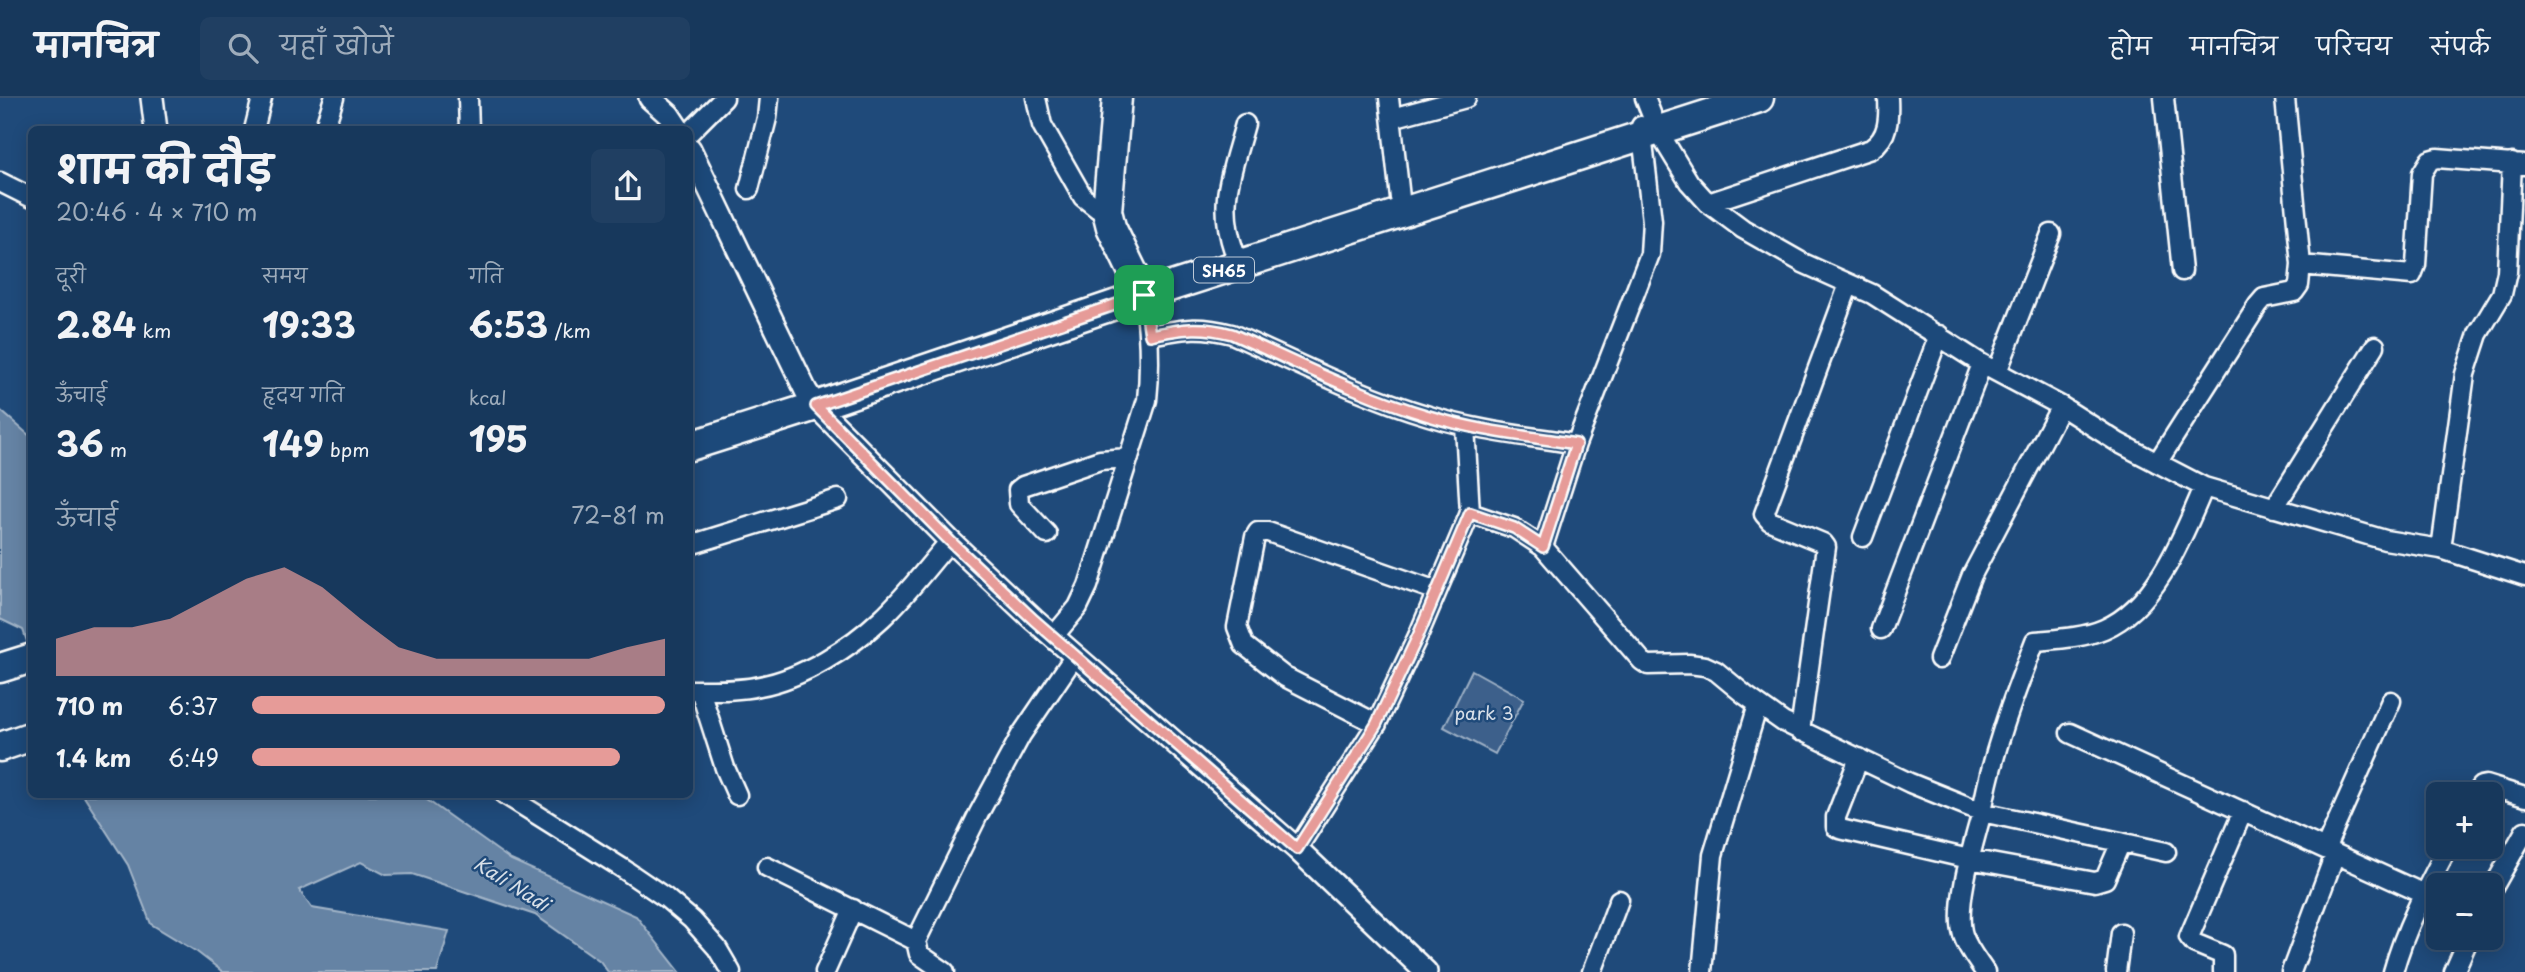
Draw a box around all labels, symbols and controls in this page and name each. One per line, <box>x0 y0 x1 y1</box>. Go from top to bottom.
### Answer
search box <box>200 17 690 80</box>
text: मानचित्र <box>35 18 158 68</box>
text: यहाँ खोजें <box>280 25 393 64</box>
text: होम <box>2109 27 2152 63</box>
text: मानचित्र <box>2190 27 2278 63</box>
text: परिचय <box>2316 27 2392 63</box>
text: संपर्क <box>2430 27 2490 63</box>
icon: search <box>224 29 262 67</box>
text: शाम की दौड़ <box>56 139 273 196</box>
button: share <box>591 149 665 223</box>
text: 20:46 · 4 × 710 m <box>56 194 257 229</box>
road number: SH65 <box>1194 258 1254 282</box>
text: दूरी <box>56 261 86 289</box>
text: समय <box>262 261 308 289</box>
text: गति <box>469 261 503 289</box>
pin <box>1114 265 1174 325</box>
icon: arrive <box>1125 276 1163 314</box>
text: 2.84 <box>56 297 136 350</box>
text: 19:33 <box>262 297 356 350</box>
text: 6:53 <box>469 297 548 350</box>
text: km <box>136 316 171 344</box>
text: /km <box>548 316 591 344</box>
text: ऊँचाई <box>56 380 107 408</box>
text: हृदय गति <box>262 380 344 408</box>
text: kcal <box>469 383 507 411</box>
text: 195 <box>469 411 528 464</box>
text: 36 <box>56 416 104 469</box>
text: 149 <box>262 416 324 469</box>
text: m <box>104 435 127 463</box>
text: bpm <box>324 435 369 463</box>
text: 72–81 m <box>571 497 665 532</box>
text: ऊँचाई <box>56 499 118 534</box>
text: 710 m <box>56 688 123 723</box>
text: 6:37 <box>168 688 218 723</box>
park label: park 3 <box>1454 699 1514 726</box>
text: 1.4 km <box>56 740 131 775</box>
text: 6:49 <box>168 740 219 775</box>
map controls <box>2426 782 2503 950</box>
button: + <box>2426 782 2503 859</box>
water label: Kali Nadi <box>469 849 557 918</box>
button: − <box>2426 873 2503 950</box>

